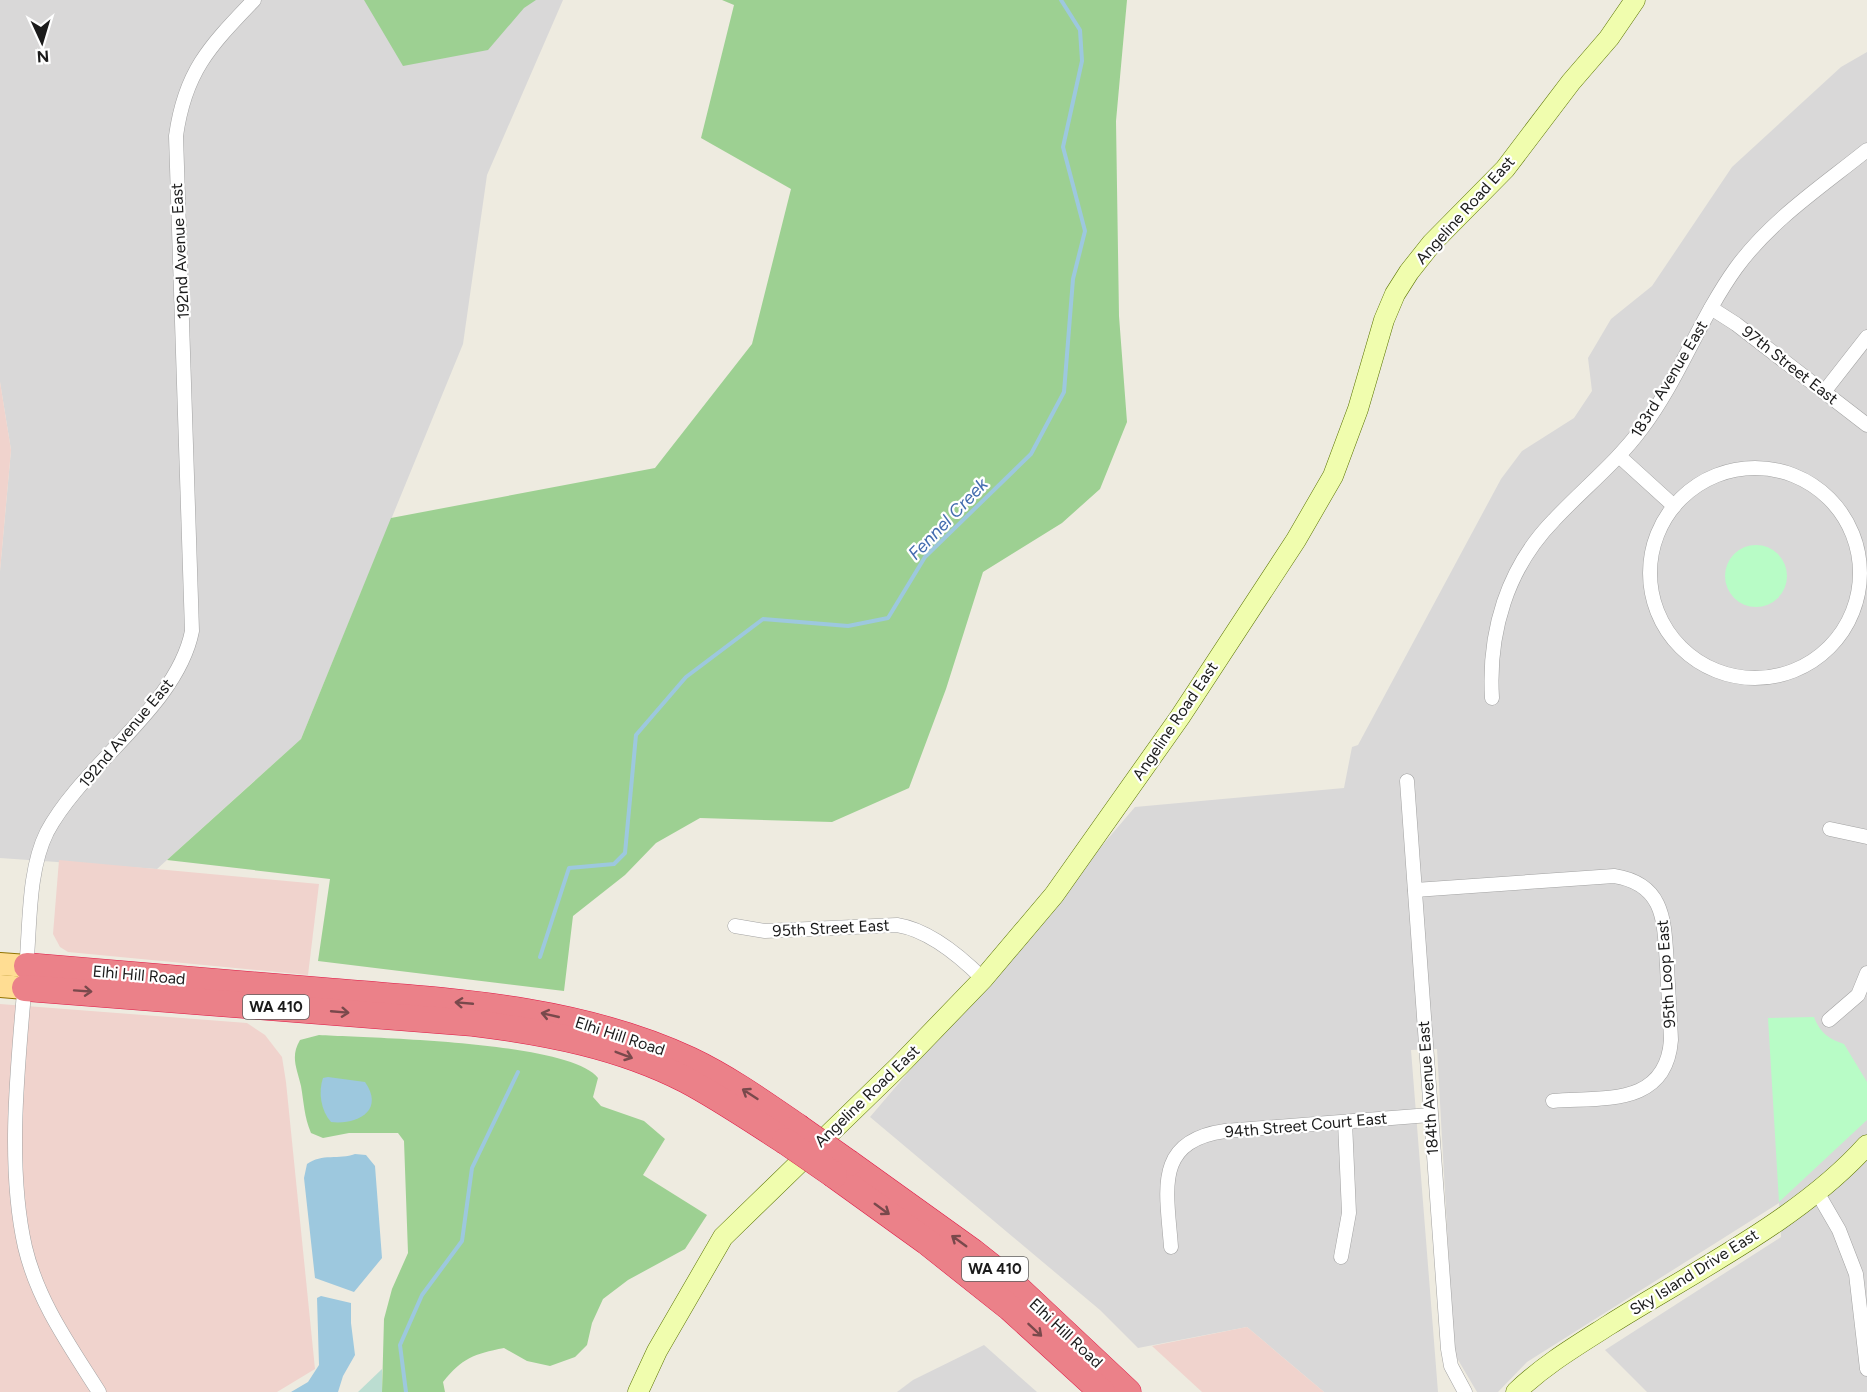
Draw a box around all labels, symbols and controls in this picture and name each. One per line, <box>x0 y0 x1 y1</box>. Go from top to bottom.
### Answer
north arrow <box>12 12 72 72</box>
text: N <box>36 47 50 66</box>
street label: Angeline Road East <box>1412 152 1518 268</box>
street label: 192nd Avenue East <box>167 183 193 319</box>
street label: 183rd Avenue East <box>1627 317 1711 441</box>
street label: 97th Street East <box>1738 322 1842 408</box>
water label: Fennel Creek <box>903 473 993 565</box>
street label: Angeline Road East <box>1128 658 1222 784</box>
street label: 192nd Avenue East <box>75 675 177 791</box>
street label: 95th Street East <box>772 915 890 941</box>
street label: 95th Loop East <box>1653 919 1679 1029</box>
street label: Elhi Hill Road <box>92 961 186 989</box>
one-way arrow <box>73 986 93 997</box>
road number: WA 410 <box>243 995 309 1019</box>
one-way arrow <box>455 997 474 1008</box>
one-way arrow <box>330 1007 350 1018</box>
one-way arrow <box>541 1009 560 1021</box>
street label: Elhi Hill Road <box>573 1013 667 1059</box>
street label: 184th Avenue East <box>1414 1020 1442 1156</box>
street label: Angeline Road East <box>811 1041 923 1151</box>
one-way arrow <box>614 1050 633 1061</box>
one-way arrow <box>742 1088 759 1100</box>
street label: 94th Street Court East <box>1224 1108 1388 1142</box>
one-way arrow <box>873 1203 889 1216</box>
street label: Sky Island Drive East <box>1626 1225 1762 1319</box>
one-way arrow <box>952 1235 968 1248</box>
road number: WA 410 <box>962 1257 1028 1281</box>
street label: Elhi Hill Road <box>1025 1294 1107 1372</box>
one-way arrow <box>1027 1323 1042 1337</box>

